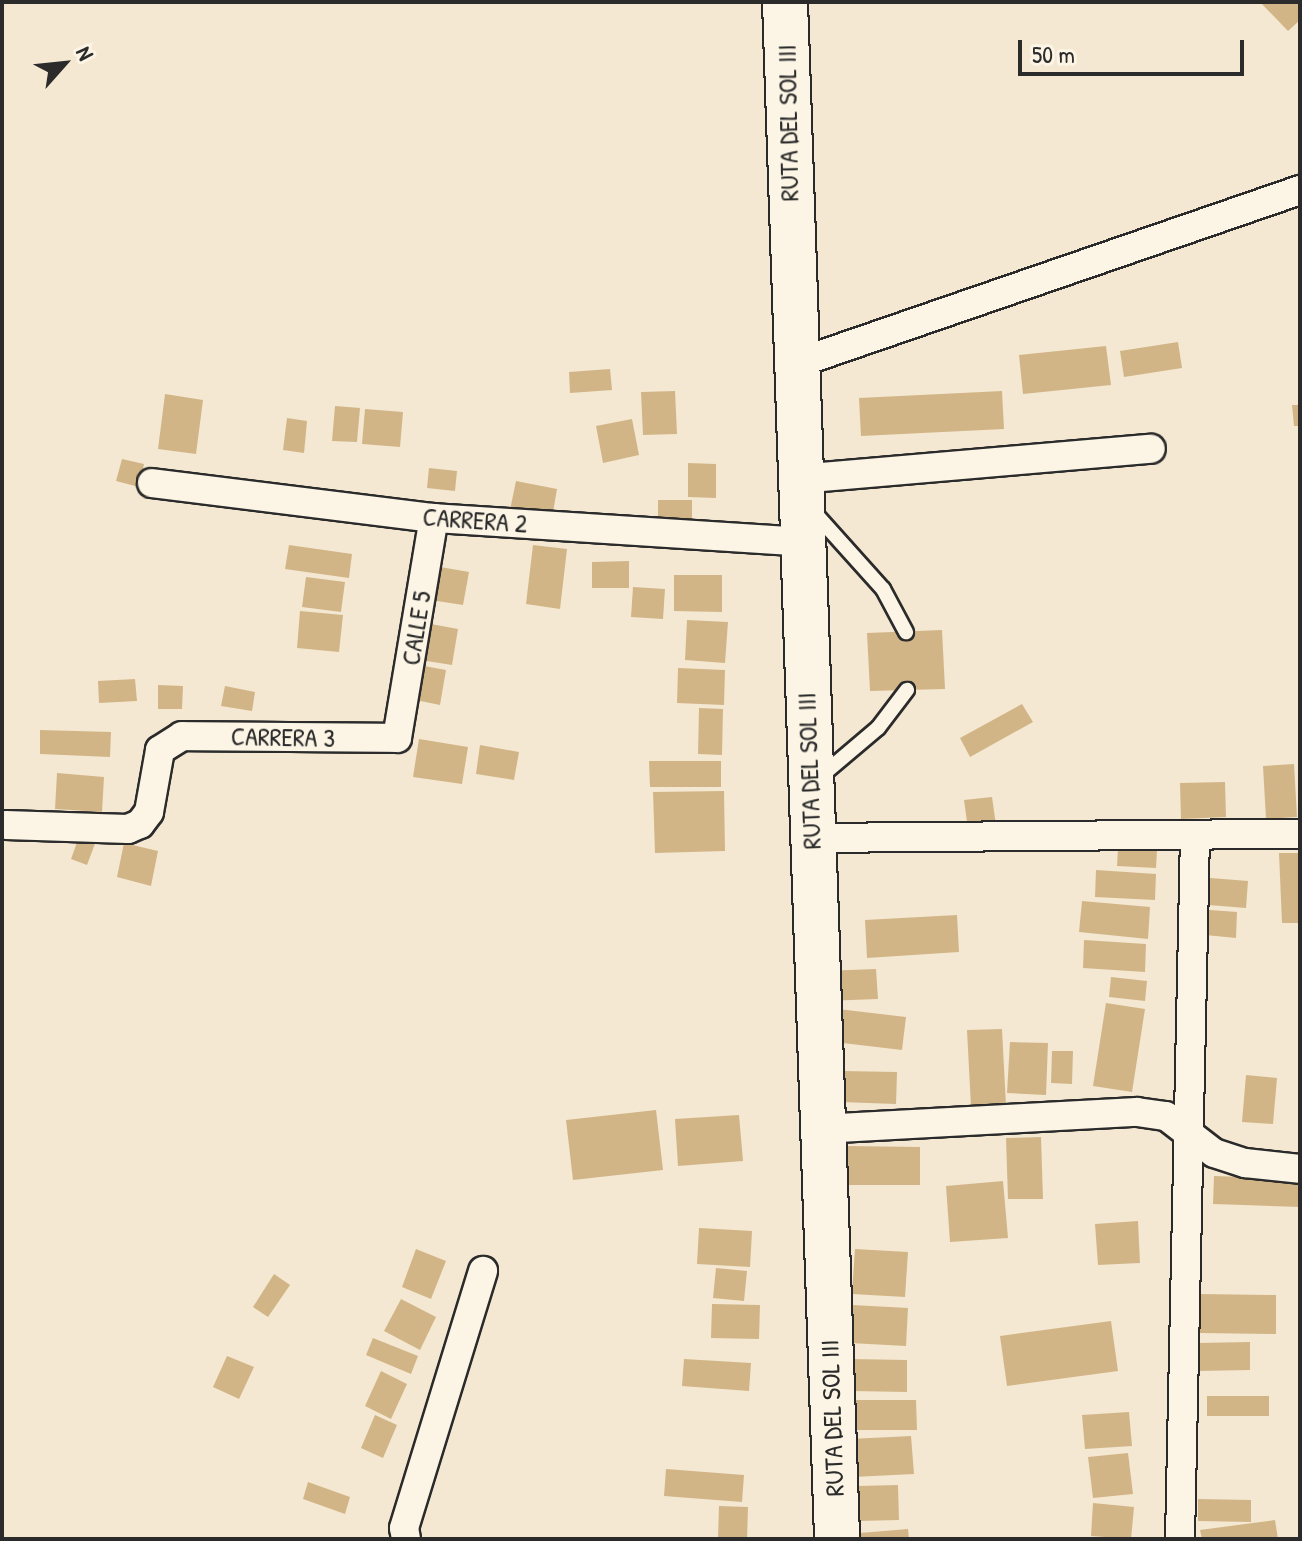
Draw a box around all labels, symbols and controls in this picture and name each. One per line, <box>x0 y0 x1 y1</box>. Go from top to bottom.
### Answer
north arrow <box>24 24 104 104</box>
scale bar <box>1022 24 1248 74</box>
text: 50 m <box>1032 38 1075 70</box>
text: N <box>69 41 101 65</box>
street label: RUTA DEL SOL III <box>771 44 805 202</box>
street label: CARRERA 2 <box>422 501 528 539</box>
street label: CALLE 5 <box>395 589 437 667</box>
street label: RUTA DEL SOL III <box>791 692 827 850</box>
street label: CARRERA 3 <box>231 720 335 754</box>
street label: RUTA DEL SOL III <box>814 1339 850 1497</box>

